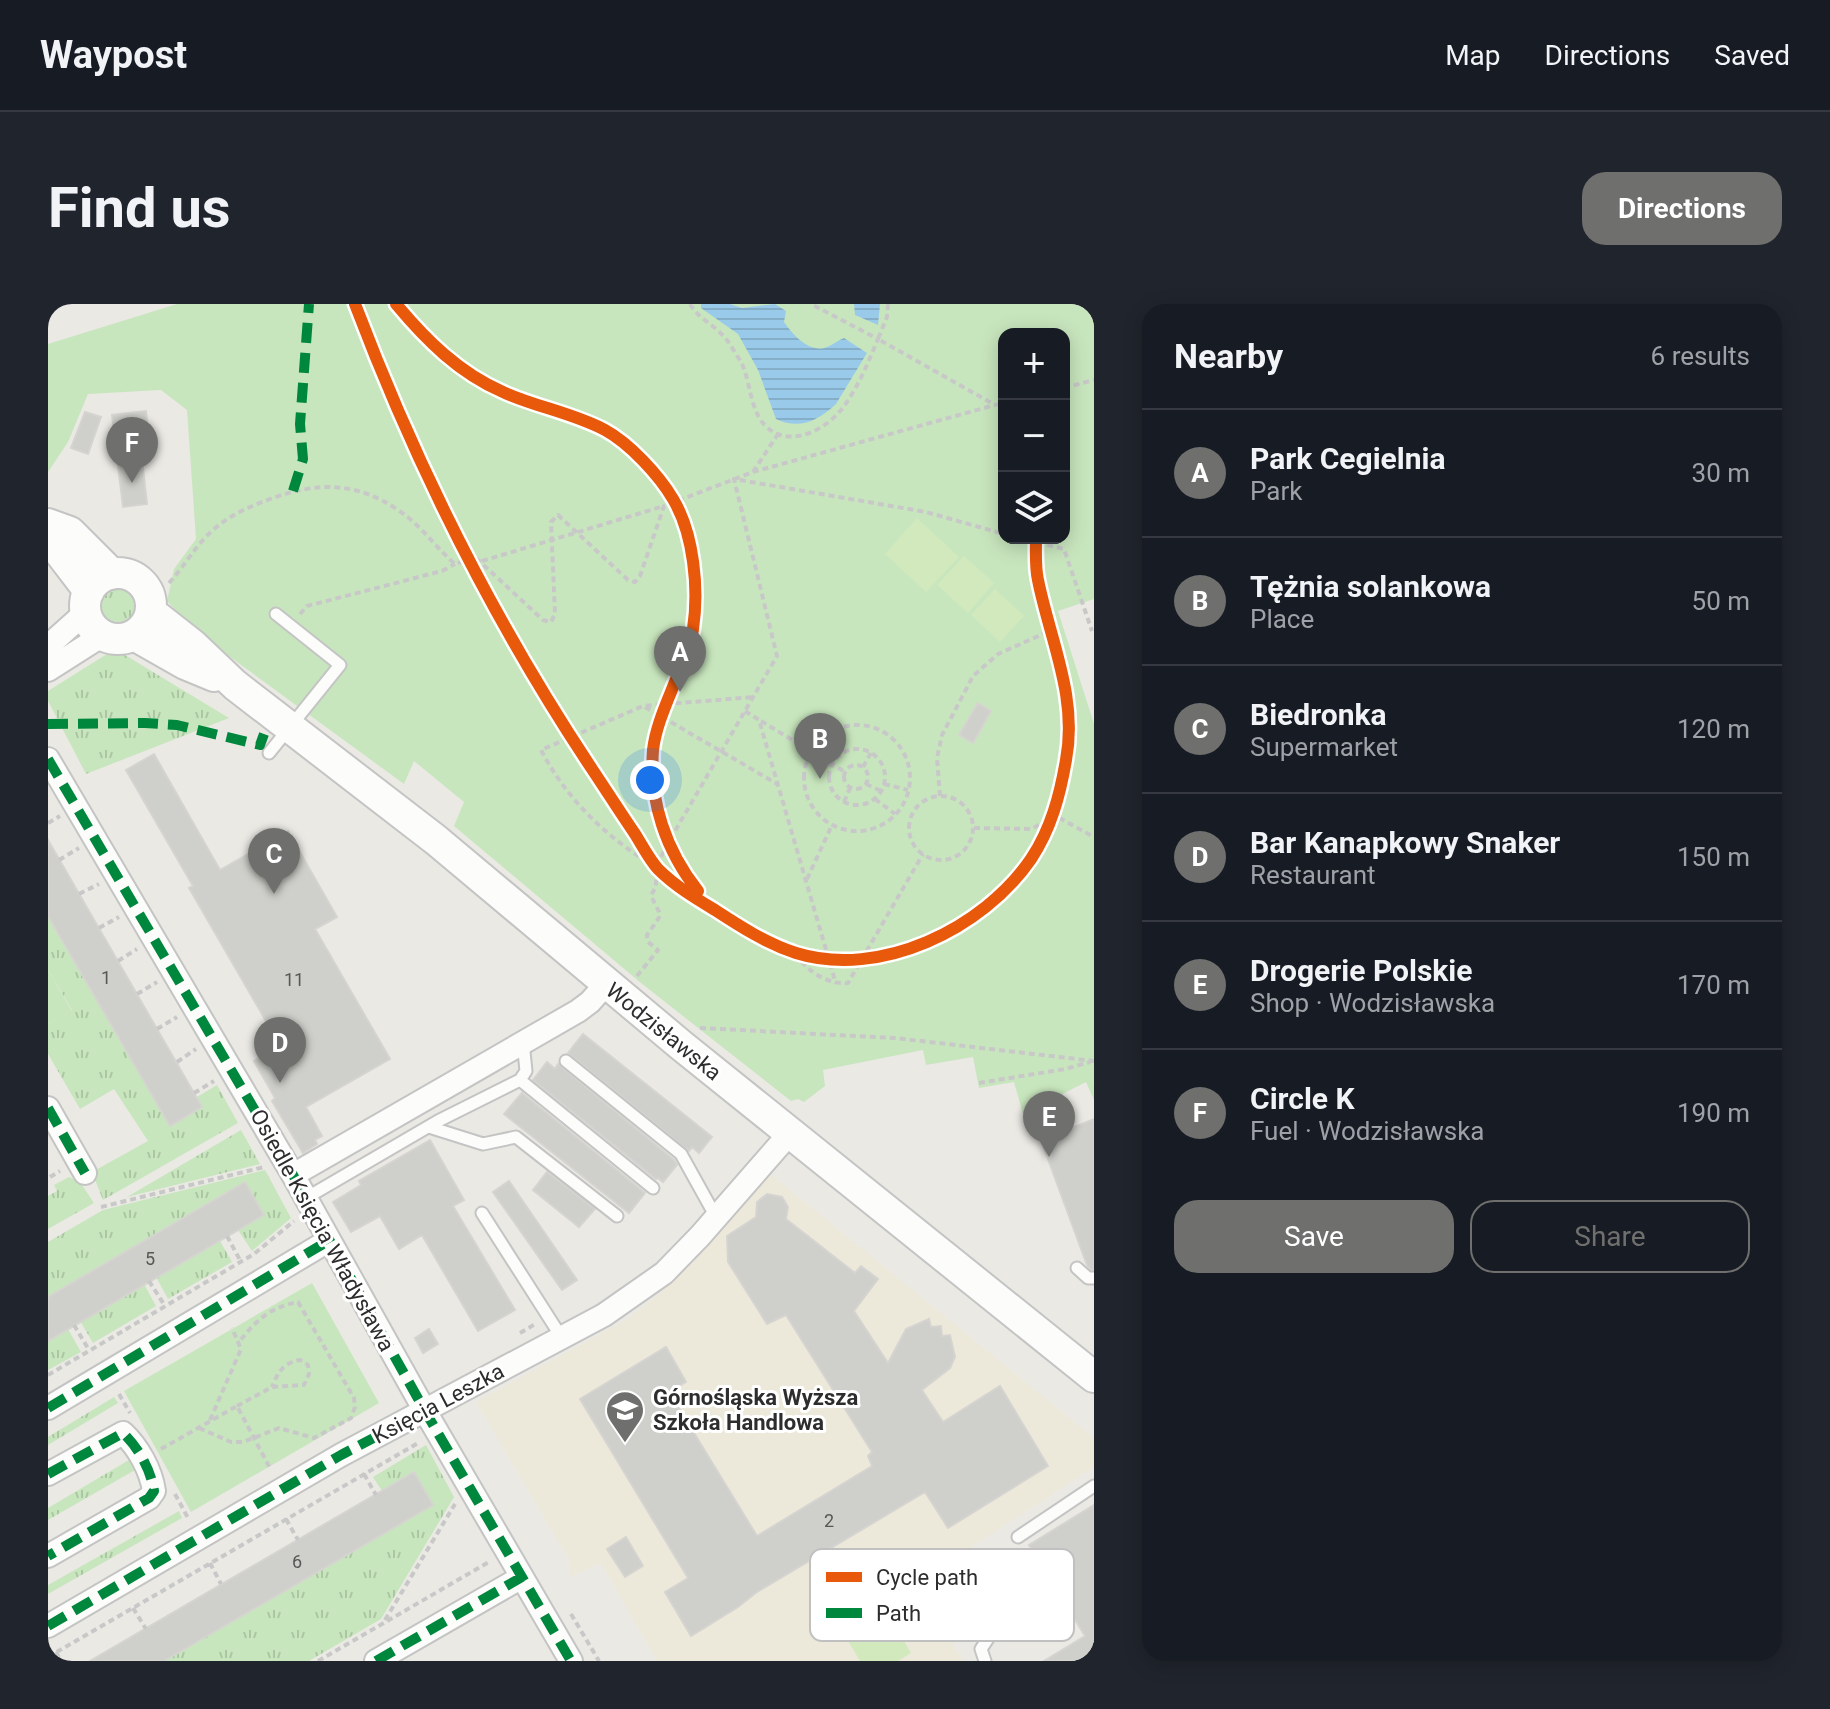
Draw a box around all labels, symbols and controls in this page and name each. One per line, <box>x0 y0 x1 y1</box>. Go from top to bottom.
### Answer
text: Waypost <box>40 33 187 77</box>
text: Map <box>1445 39 1501 72</box>
text: Directions <box>1545 39 1670 72</box>
text: Saved <box>1714 39 1790 72</box>
button: Directions <box>1582 172 1782 245</box>
text: Find us <box>48 175 231 241</box>
map controls <box>998 328 1070 544</box>
button: + <box>998 328 1070 400</box>
text: Nearby <box>1174 336 1283 376</box>
text: 6 results <box>1651 341 1750 371</box>
button: − <box>998 400 1070 472</box>
pin: F <box>106 417 158 483</box>
text: Park Cegielnia <box>1250 441 1446 476</box>
text: A <box>1191 458 1209 488</box>
text: 30 m <box>1692 458 1750 488</box>
button: layers <box>998 472 1070 544</box>
text: Park <box>1250 476 1302 506</box>
text: Tężnia solankowa <box>1250 569 1491 604</box>
text: B <box>1192 586 1208 616</box>
text: 50 m <box>1692 586 1750 616</box>
text: Place <box>1250 604 1314 634</box>
pin: A <box>654 626 706 692</box>
text: Biedronka <box>1250 697 1387 732</box>
pin: B <box>794 713 846 779</box>
text: C <box>1191 714 1209 744</box>
text: 120 m <box>1677 714 1750 744</box>
text: Supermarket <box>1250 732 1398 762</box>
your location <box>630 760 670 800</box>
text: Bar Kanapkowy Snaker <box>1250 825 1560 860</box>
pin: C <box>248 828 300 894</box>
text: D <box>1192 842 1208 872</box>
text: 150 m <box>1677 842 1750 872</box>
text: Restaurant <box>1250 860 1376 890</box>
text: Drogerie Polskie <box>1250 953 1472 988</box>
house number: 1 <box>101 967 111 988</box>
house number: 11 <box>284 969 304 990</box>
text: E <box>1193 970 1207 1000</box>
text: 170 m <box>1677 970 1750 1000</box>
street label: Wodzisławska <box>601 977 726 1085</box>
text: Shop · Wodzisławska <box>1250 988 1495 1018</box>
pin: D <box>254 1017 306 1083</box>
text: Circle K <box>1250 1081 1355 1116</box>
pin: E <box>1023 1091 1075 1157</box>
text: F <box>1193 1098 1207 1128</box>
text: 190 m <box>1677 1098 1750 1128</box>
street label: Osiedle Księcia Władysława <box>245 1105 400 1356</box>
text: Fuel · Wodzisławska <box>1250 1116 1484 1146</box>
button: Save <box>1174 1200 1454 1273</box>
button: Share <box>1470 1200 1750 1273</box>
house number: 5 <box>145 1248 155 1269</box>
street label: Księcia Leszka <box>368 1358 508 1449</box>
place label: Górnośląska Wyższa Szkoła Handlowa <box>653 1385 858 1435</box>
school or university icon: Górnośląska Wyższa Szkoła Handlowa <box>604 1389 646 1444</box>
house number: 2 <box>824 1510 834 1531</box>
legend <box>810 1549 1074 1641</box>
house number: 6 <box>292 1551 302 1572</box>
text: Cycle path <box>876 1565 978 1590</box>
text: Path <box>876 1601 921 1626</box>

